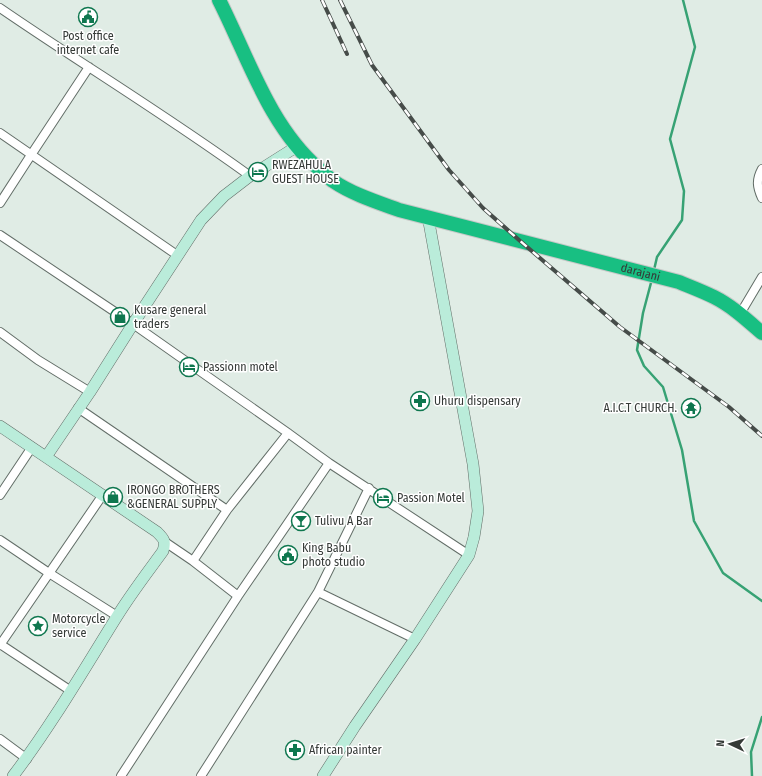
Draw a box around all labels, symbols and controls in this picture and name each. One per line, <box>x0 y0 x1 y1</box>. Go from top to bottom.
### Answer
public building icon: Post office internet cafe <box>77 6 99 28</box>
place label: Post office internet cafe <box>57 29 119 57</box>
place label: RWEZAHULA GUEST HOUSE <box>272 158 339 186</box>
hotel icon: RWEZAHULA GUEST HOUSE <box>247 161 269 183</box>
street label: darajani <box>619 260 662 284</box>
place label: Kusare general traders <box>134 303 206 331</box>
shop icon: Kusare general traders <box>109 306 131 328</box>
hotel icon: Passionn motel <box>178 356 200 378</box>
place label: Passionn motel <box>203 360 278 374</box>
pharmacy icon: Uhuru dispensary <box>409 390 431 412</box>
place label: Uhuru dispensary <box>434 394 521 408</box>
temple icon: A.I.C.T CHURCH. <box>680 397 702 419</box>
place label: A.I.C.T CHURCH. <box>604 401 677 415</box>
place label: IRONGO BROTHERS &GENERAL SUPPLY <box>127 483 220 511</box>
shop icon: IRONGO BROTHERS &GENERAL SUPPLY <box>102 486 124 508</box>
hotel icon: Passion Motel <box>372 487 394 509</box>
place label: Passion Motel <box>397 491 465 505</box>
bar icon: Tulivu A Bar <box>290 510 312 532</box>
place label: Tulivu A Bar <box>315 514 374 528</box>
place label: King Babu photo studio <box>302 541 365 569</box>
public building icon: King Babu photo studio <box>277 544 299 566</box>
place label: Motorcycle service <box>52 612 105 640</box>
place icon: Motorcycle service <box>27 615 49 637</box>
north arrow <box>710 724 750 764</box>
pharmacy icon: African painter <box>284 739 306 761</box>
text: N <box>714 740 727 747</box>
place label: African painter <box>309 743 382 757</box>

